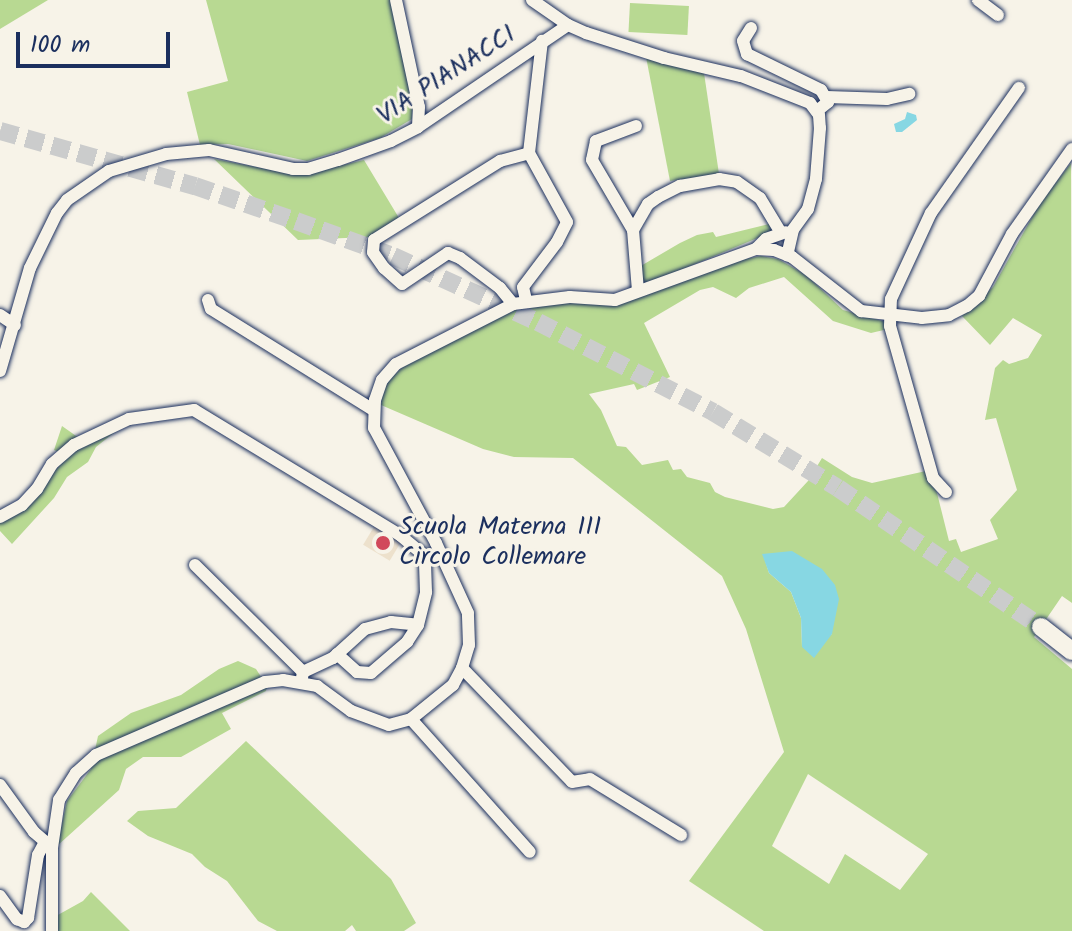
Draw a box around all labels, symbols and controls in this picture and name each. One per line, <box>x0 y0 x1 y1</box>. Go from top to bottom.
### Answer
scale bar <box>20 16 174 66</box>
street label: VIA PIANACCI <box>372 20 522 132</box>
text: 100 m <box>30 26 90 65</box>
place label: Scuola Materna III Circolo Collemare <box>399 512 601 574</box>
marker: Scuola Materna III Circolo Collemare <box>374 534 392 552</box>

